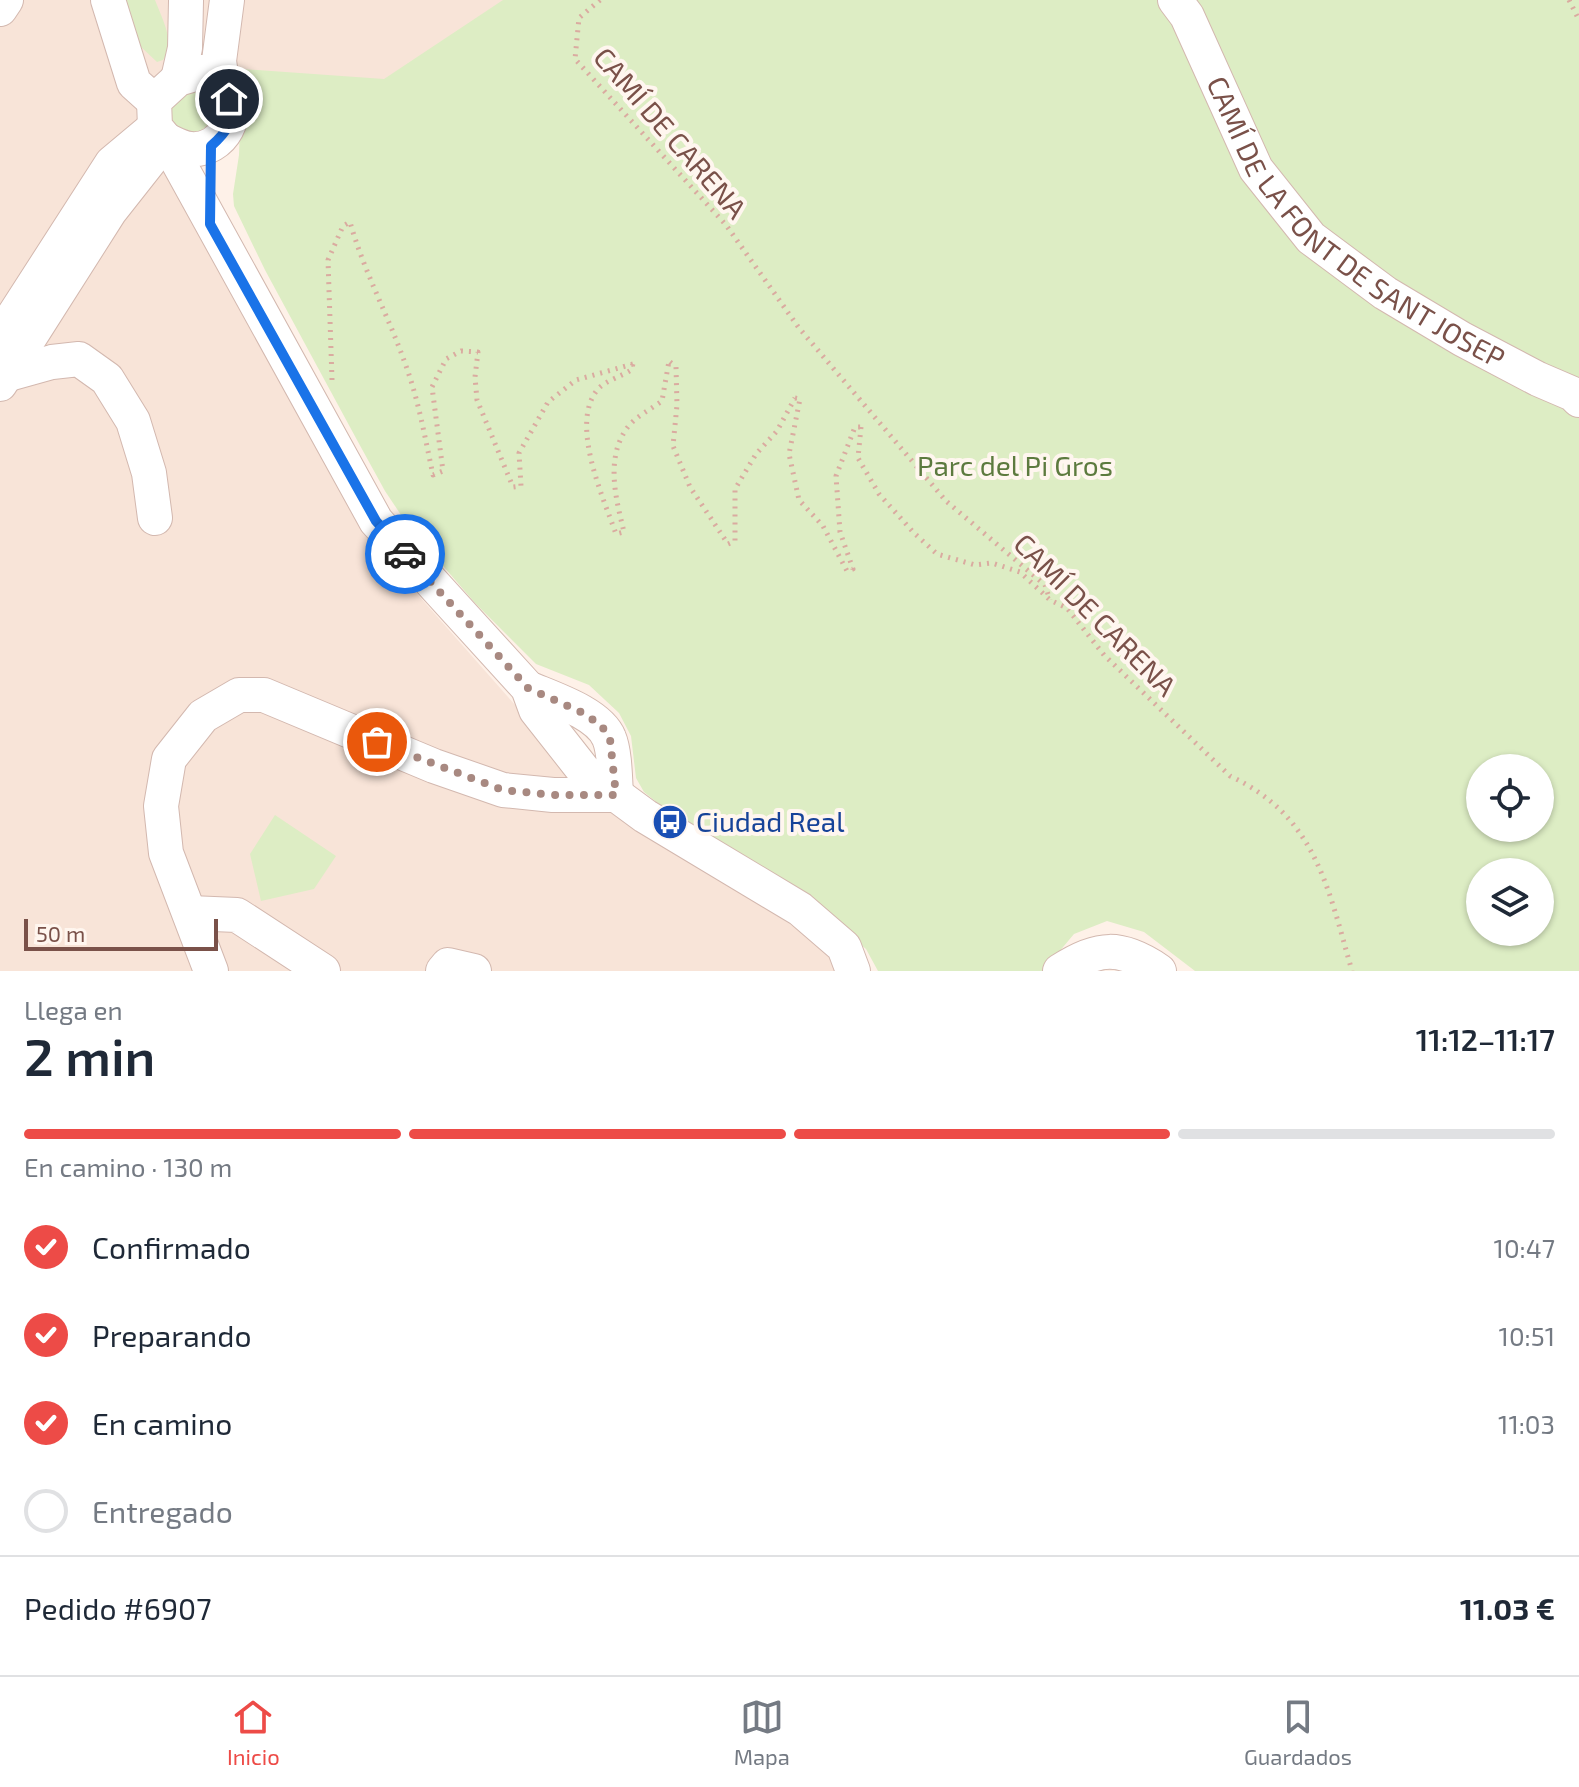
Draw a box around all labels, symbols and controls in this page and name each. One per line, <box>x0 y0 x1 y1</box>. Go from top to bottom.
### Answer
street label: CAMÍ DE CARENA <box>587 40 755 225</box>
pin <box>195 65 263 133</box>
street label: CAMÍ DE LA FONT DE SANT JOSEP <box>1200 71 1511 375</box>
icon: home <box>207 77 251 121</box>
park label: Parc del Pi Gros <box>917 448 1113 482</box>
courier <box>365 514 445 594</box>
street label: CAMÍ DE CARENA <box>1007 526 1184 703</box>
icon: car <box>383 532 427 576</box>
pin <box>343 708 411 776</box>
icon: bag <box>355 720 399 764</box>
map controls <box>1466 754 1554 946</box>
button: locate <box>1466 754 1554 842</box>
bus stop icon: Ciudad Real <box>651 803 689 841</box>
place label: Ciudad Real <box>696 804 845 838</box>
button: layers <box>1466 858 1554 946</box>
scale bar <box>24 915 218 951</box>
text: 50 m <box>36 920 85 946</box>
text: Llega en <box>24 994 123 1025</box>
text: 11:12–11:17 <box>1416 1021 1555 1057</box>
text: 2 min <box>24 1024 155 1086</box>
text: En camino · 130 m <box>24 1151 232 1182</box>
icon: check <box>24 1225 68 1269</box>
text: Confirmado <box>92 1229 251 1265</box>
text: 10:47 <box>1494 1232 1555 1263</box>
icon: check <box>24 1313 68 1357</box>
text: Preparando <box>92 1317 251 1353</box>
text: 10:51 <box>1499 1320 1555 1351</box>
icon: check <box>24 1401 68 1445</box>
text: En camino <box>92 1405 232 1441</box>
text: 11:03 <box>1498 1408 1555 1439</box>
text: Entregado <box>92 1493 233 1529</box>
text: Pedido #6907 <box>24 1590 212 1626</box>
text: 11.03 € <box>1460 1590 1555 1626</box>
tab: Inicio <box>227 1695 280 1769</box>
tab: Mapa <box>734 1695 790 1769</box>
tab: Guardados <box>1244 1695 1352 1769</box>

